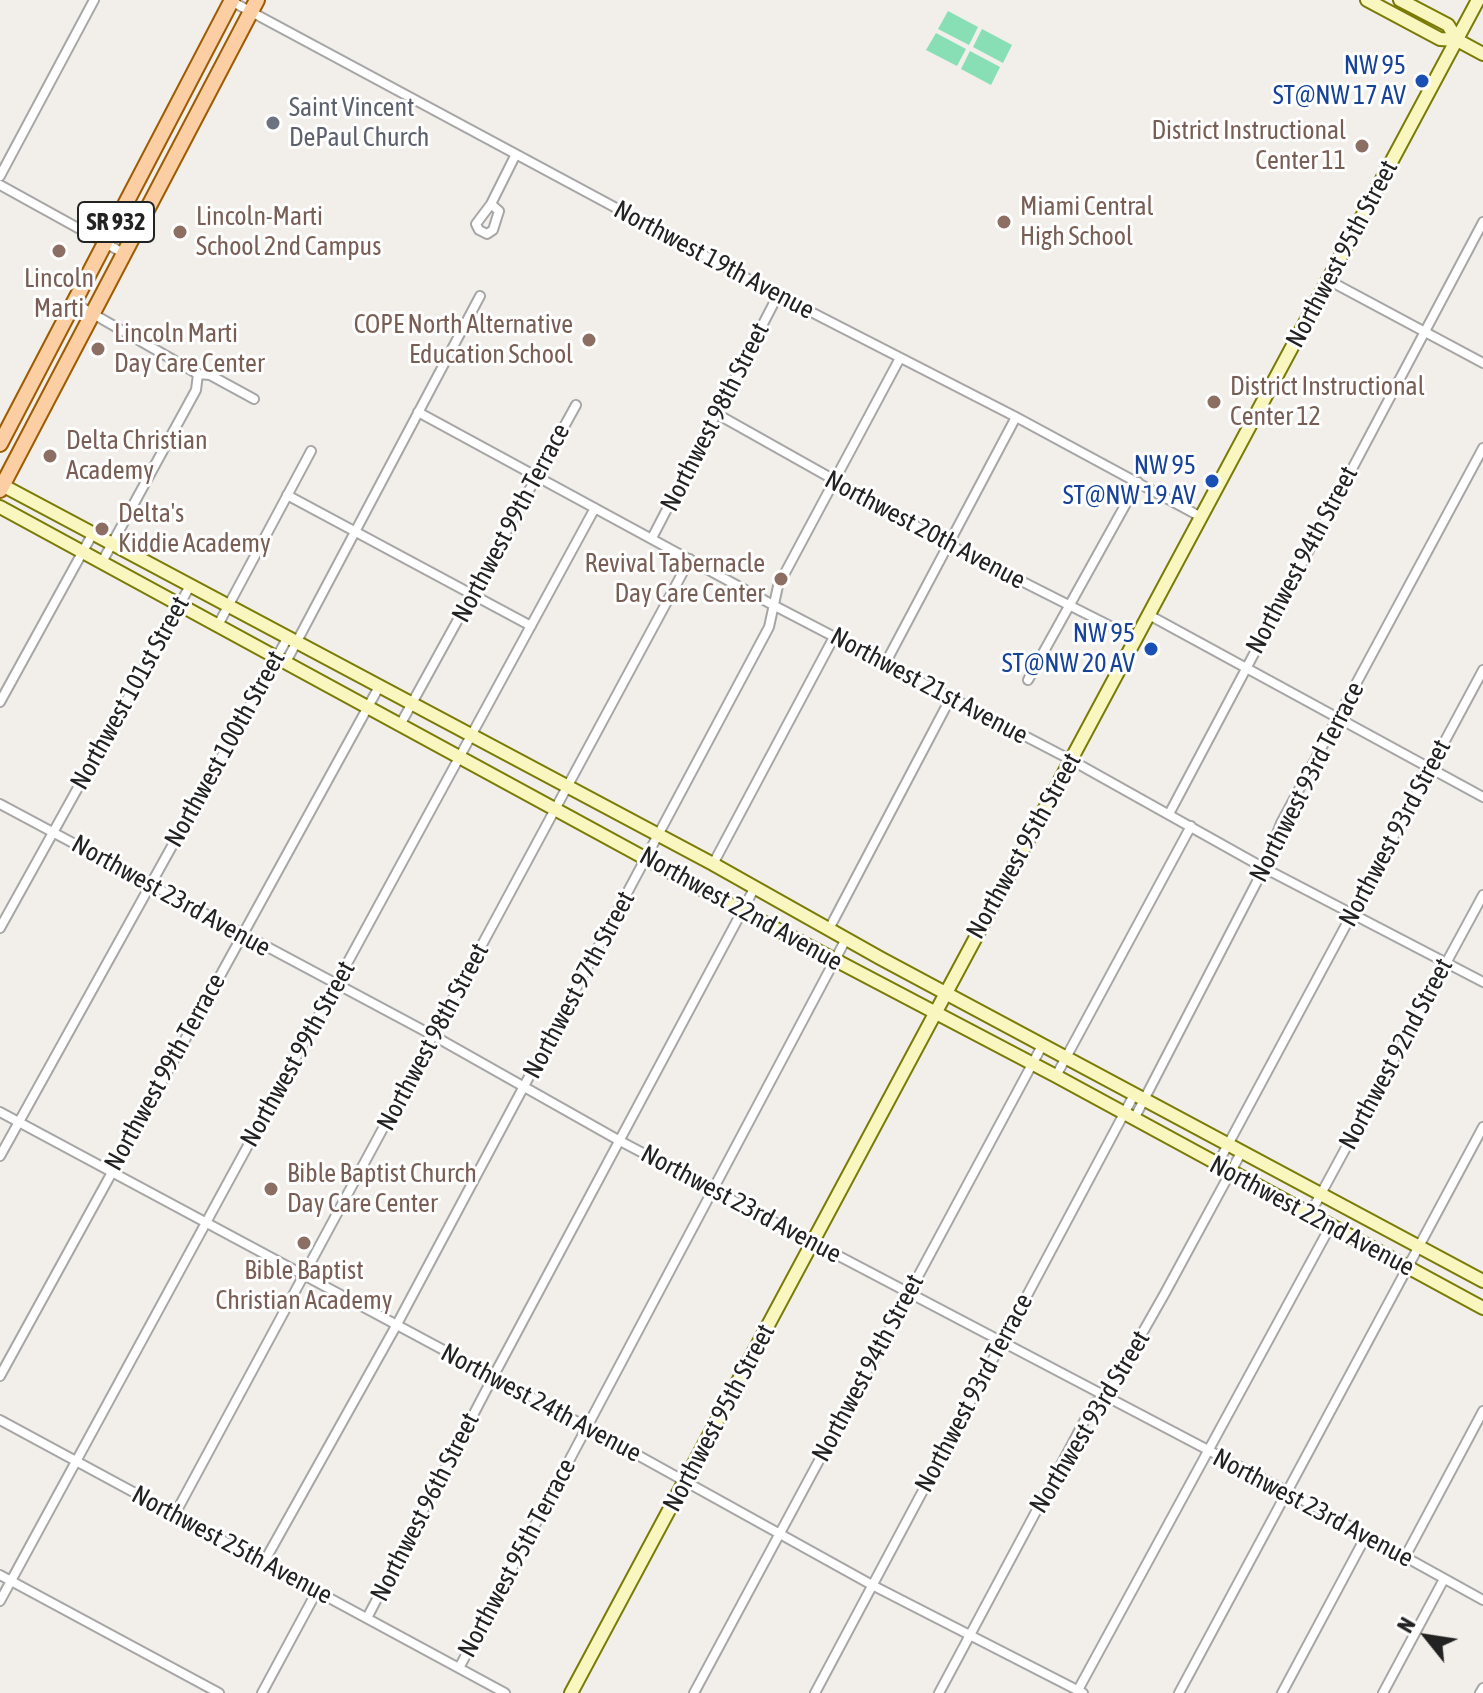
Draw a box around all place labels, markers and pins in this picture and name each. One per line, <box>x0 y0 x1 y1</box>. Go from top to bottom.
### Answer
place label: NW 95 ST@NW 17 AV <box>1273 50 1406 112</box>
marker: NW 95 ST@NW 17 AV <box>1413 72 1431 90</box>
place label: Saint Vincent DePaul Church <box>289 92 429 154</box>
marker: Saint Vincent DePaul Church <box>264 114 282 132</box>
place label: District Instructional Center 11 <box>1151 115 1346 176</box>
marker: District Instructional Center 11 <box>1353 137 1371 155</box>
place label: Miami Central High School <box>1020 191 1153 252</box>
place label: Lincoln-Marti School 2nd Campus <box>196 201 381 262</box>
marker: Miami Central High School <box>995 213 1013 231</box>
marker: Lincoln-Marti School 2nd Campus <box>171 223 189 241</box>
marker: Lincoln Marti <box>50 242 68 260</box>
place label: Lincoln Marti <box>24 263 94 324</box>
place label: COPE North Alternative Education School <box>354 309 573 370</box>
place label: Lincoln Marti Day Care Center <box>114 318 265 380</box>
marker: COPE North Alternative Education School <box>580 331 598 349</box>
marker: Lincoln Marti Day Care Center <box>89 340 107 358</box>
place label: District Instructional Center 12 <box>1230 371 1425 432</box>
marker: District Instructional Center 12 <box>1205 393 1223 411</box>
place label: Delta Christian Academy <box>66 425 208 486</box>
marker: Delta Christian Academy <box>41 447 59 465</box>
place label: NW 95 ST@NW 19 AV <box>1063 450 1196 512</box>
marker: NW 95 ST@NW 19 AV <box>1203 472 1221 490</box>
place label: Delta's Kiddie Academy <box>118 498 271 560</box>
marker: Delta's Kiddie Academy <box>93 520 111 538</box>
place label: Revival Tabernacle Day Care Center <box>585 548 765 610</box>
marker: Revival Tabernacle Day Care Center <box>772 570 790 588</box>
place label: NW 95 ST@NW 20 AV <box>1002 618 1135 680</box>
marker: NW 95 ST@NW 20 AV <box>1142 640 1160 658</box>
place label: Bible Baptist Church Day Care Center <box>287 1158 477 1220</box>
marker: Bible Baptist Church Day Care Center <box>262 1180 280 1198</box>
marker: Bible Baptist Christian Academy <box>295 1234 313 1252</box>
place label: Bible Baptist Christian Academy <box>216 1255 392 1316</box>

